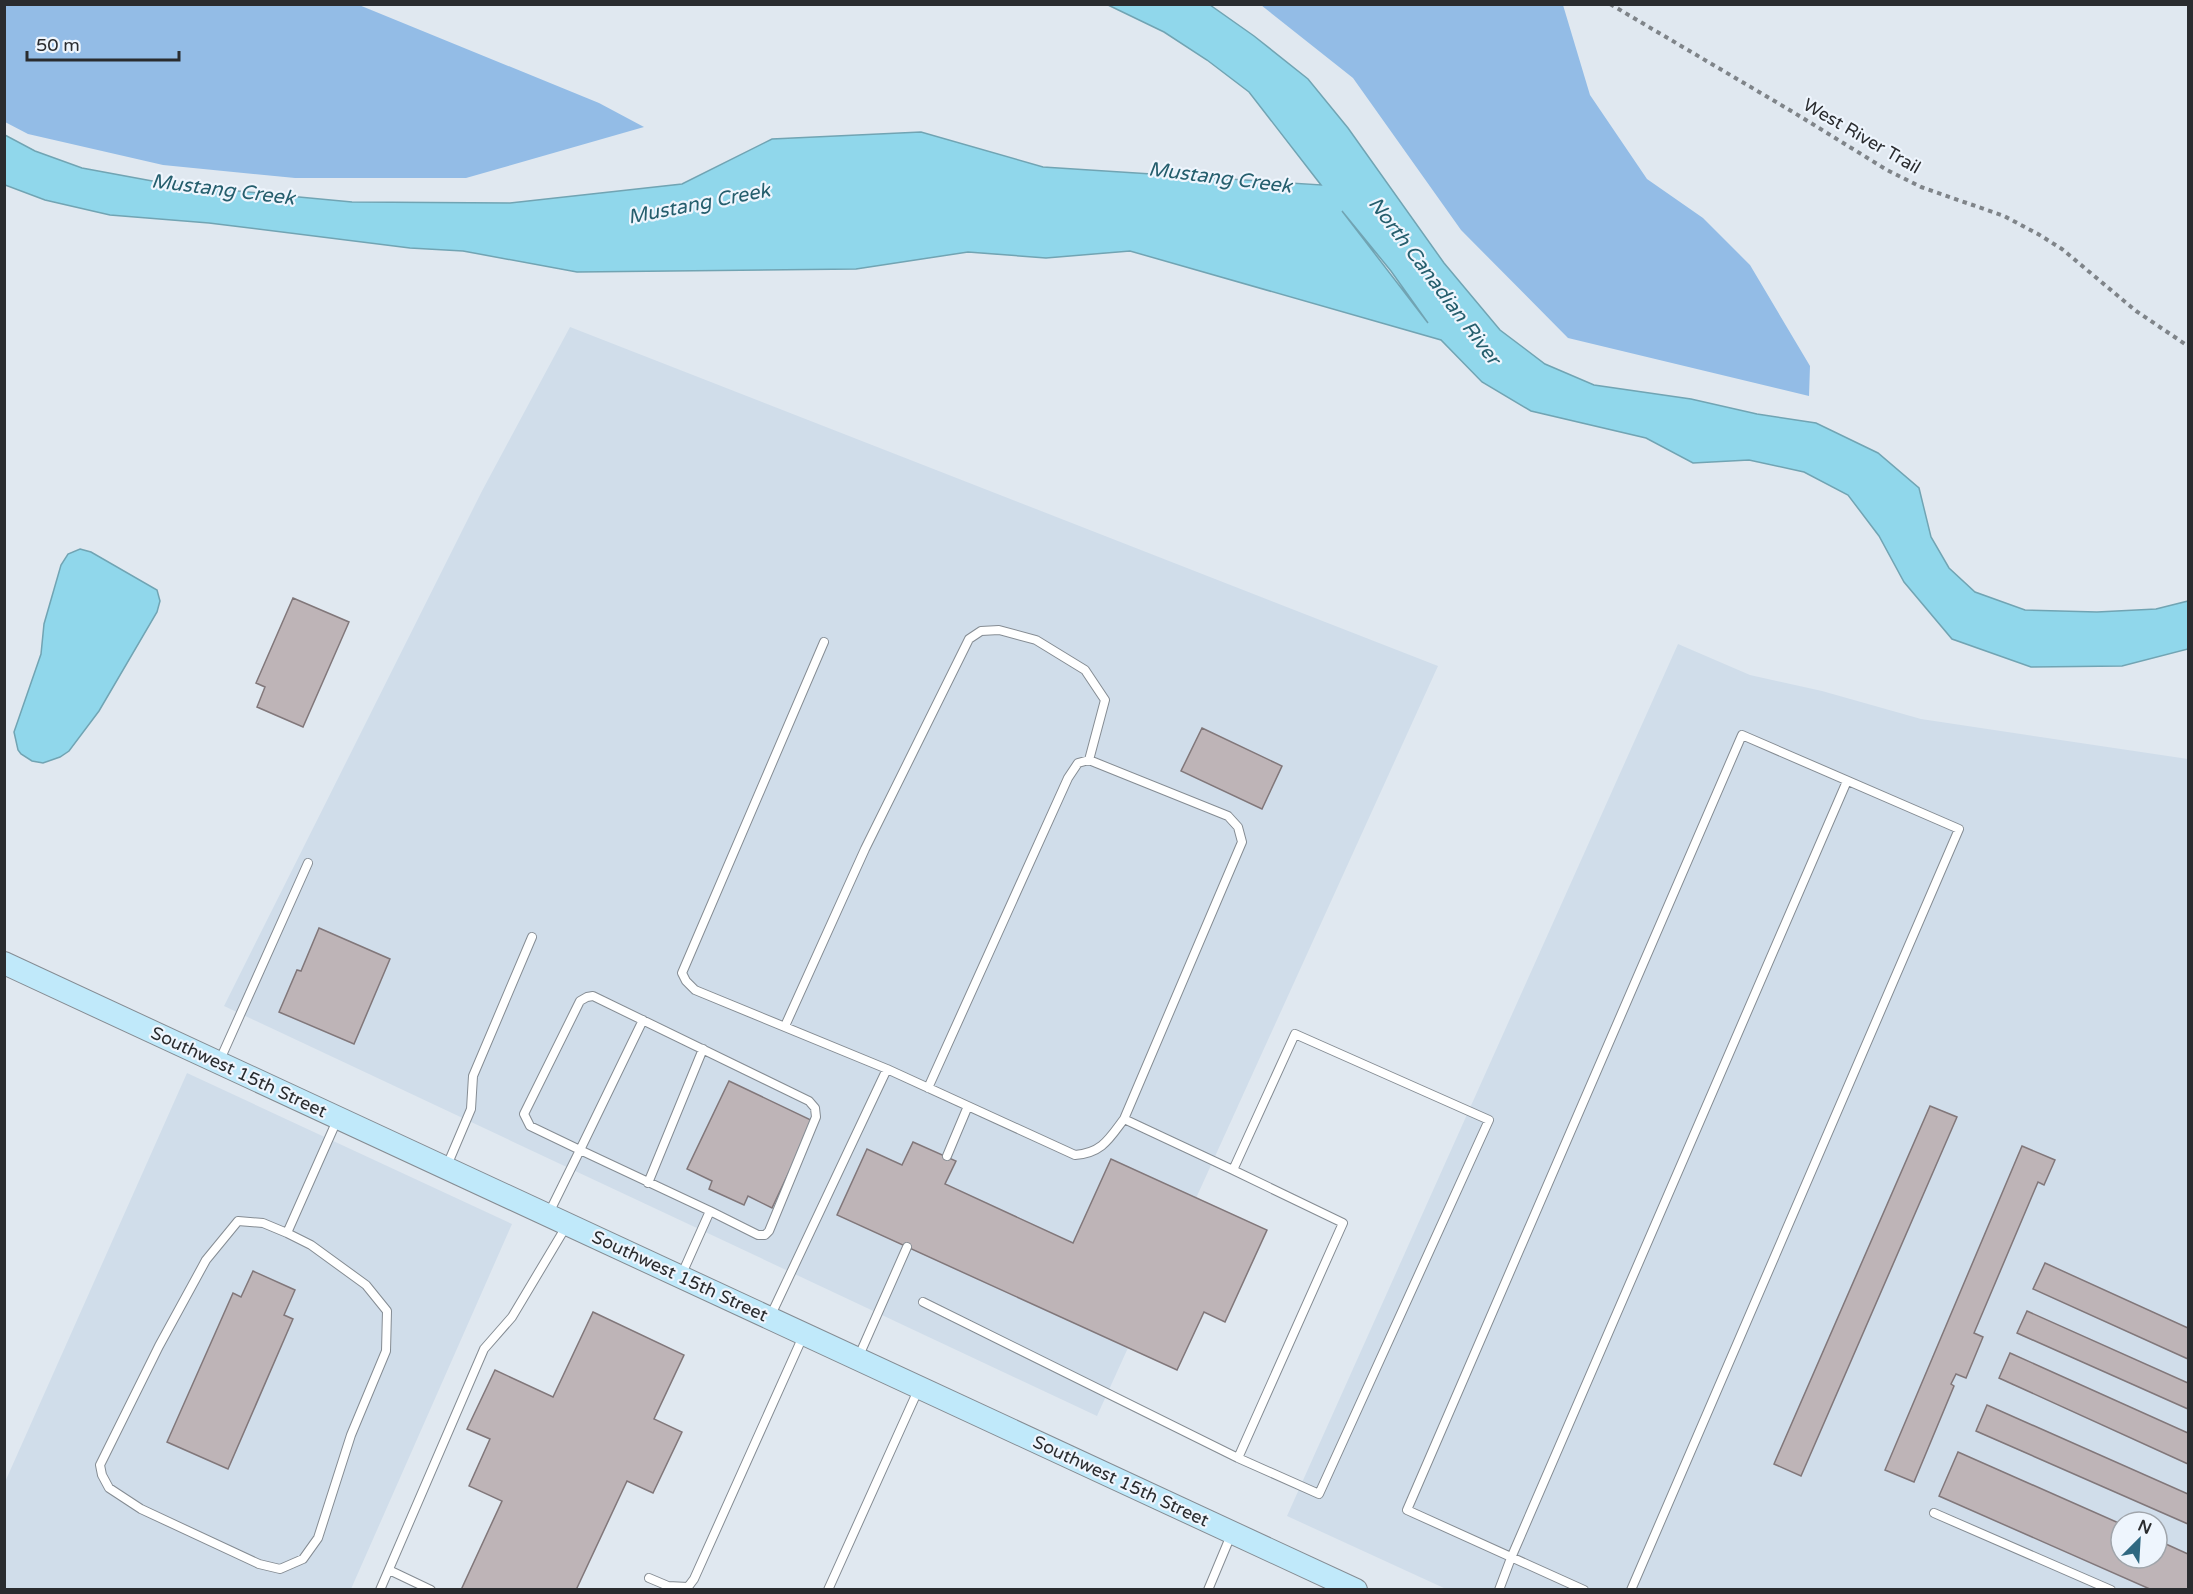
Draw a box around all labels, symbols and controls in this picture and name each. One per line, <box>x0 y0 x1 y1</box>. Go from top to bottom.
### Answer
scale bar <box>27 24 178 62</box>
text: 50 m <box>36 34 80 56</box>
street label: West River Trail <box>1799 93 1925 179</box>
water label: Mustang Creek <box>1147 157 1295 199</box>
water label: Mustang Creek <box>150 169 298 211</box>
water label: Mustang Creek <box>626 178 774 230</box>
water label: North Canadian River <box>1363 192 1506 372</box>
street label: Southwest 15th Street <box>147 1022 331 1123</box>
street label: Southwest 15th Street <box>588 1226 772 1327</box>
street label: Southwest 15th Street <box>1029 1431 1213 1532</box>
north arrow <box>2109 1510 2169 1570</box>
text: N <box>2135 1515 2155 1539</box>

